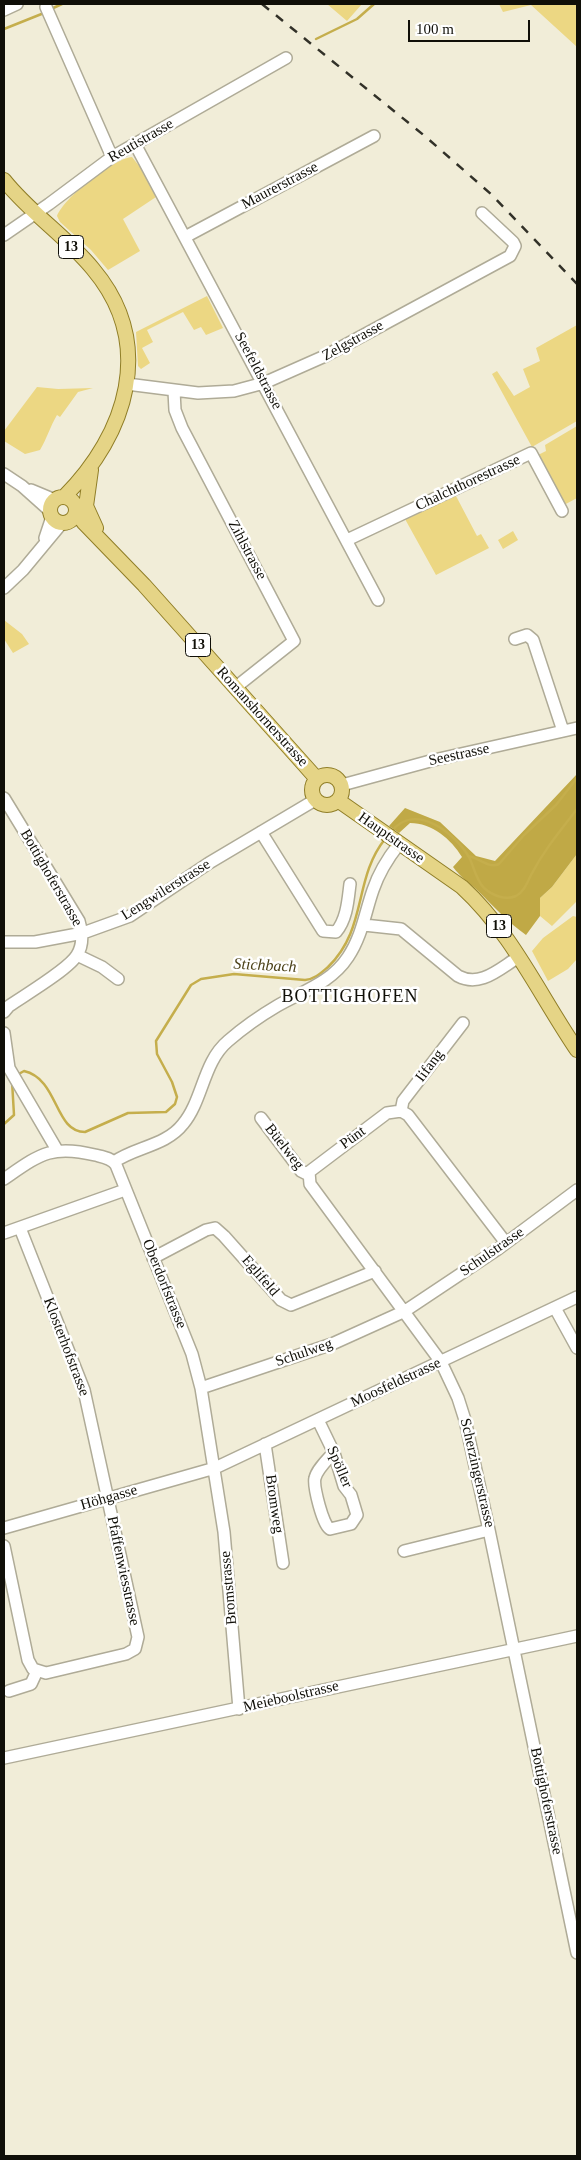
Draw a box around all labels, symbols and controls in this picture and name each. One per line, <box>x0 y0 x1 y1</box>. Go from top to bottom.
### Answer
scale bar <box>411 10 534 42</box>
text: 100 m <box>416 21 454 37</box>
street label: Reutistrasse <box>105 115 177 167</box>
street label: Maurerstrasse <box>239 158 321 214</box>
road number: 13 <box>58 236 84 258</box>
street label: Zelgstrasse <box>319 317 387 365</box>
street label: Seefeldstrasse <box>230 329 286 413</box>
street label: Chalchthorestrasse <box>413 451 523 515</box>
street label: Zihlstrasse <box>224 517 270 583</box>
road number: 13 <box>186 634 210 656</box>
street label: Romanshornerstrasse <box>212 663 312 771</box>
street label: Seestrasse <box>427 740 491 770</box>
street label: Hauptstrasse <box>354 809 428 867</box>
street label: Bottighoferstrasse <box>16 826 86 930</box>
street label: Lengwilerstrasse <box>118 855 214 925</box>
road number: 13 <box>486 914 512 938</box>
water label: Stichbach <box>233 955 297 977</box>
district label: BOTTIGHOFEN <box>280 986 420 1008</box>
street label: Iifang <box>412 1046 448 1086</box>
street label: Büelweg <box>260 1120 308 1174</box>
street label: Pünt <box>337 1123 369 1153</box>
street label: Schulstrasse <box>456 1223 528 1281</box>
street label: Oberdorfstrasse <box>138 1237 190 1331</box>
street label: Eglifeld <box>237 1252 283 1300</box>
street label: Klosterhofstrasse <box>39 1295 93 1399</box>
street label: Schulweg <box>273 1335 335 1371</box>
street label: Moosfeldstrasse <box>348 1354 444 1412</box>
street label: Scherzingerstrasse <box>456 1417 498 1529</box>
street label: Spöller <box>322 1444 356 1490</box>
street label: Bromweg <box>261 1473 287 1535</box>
street label: Höhgasse <box>78 1481 140 1515</box>
street label: Pfaffenwiesstrasse <box>103 1515 143 1627</box>
street label: Bromstrasse <box>217 1550 241 1626</box>
street label: Meieboolstrasse <box>241 1677 341 1717</box>
street label: Bottighoferstrasse <box>526 1746 566 1856</box>

